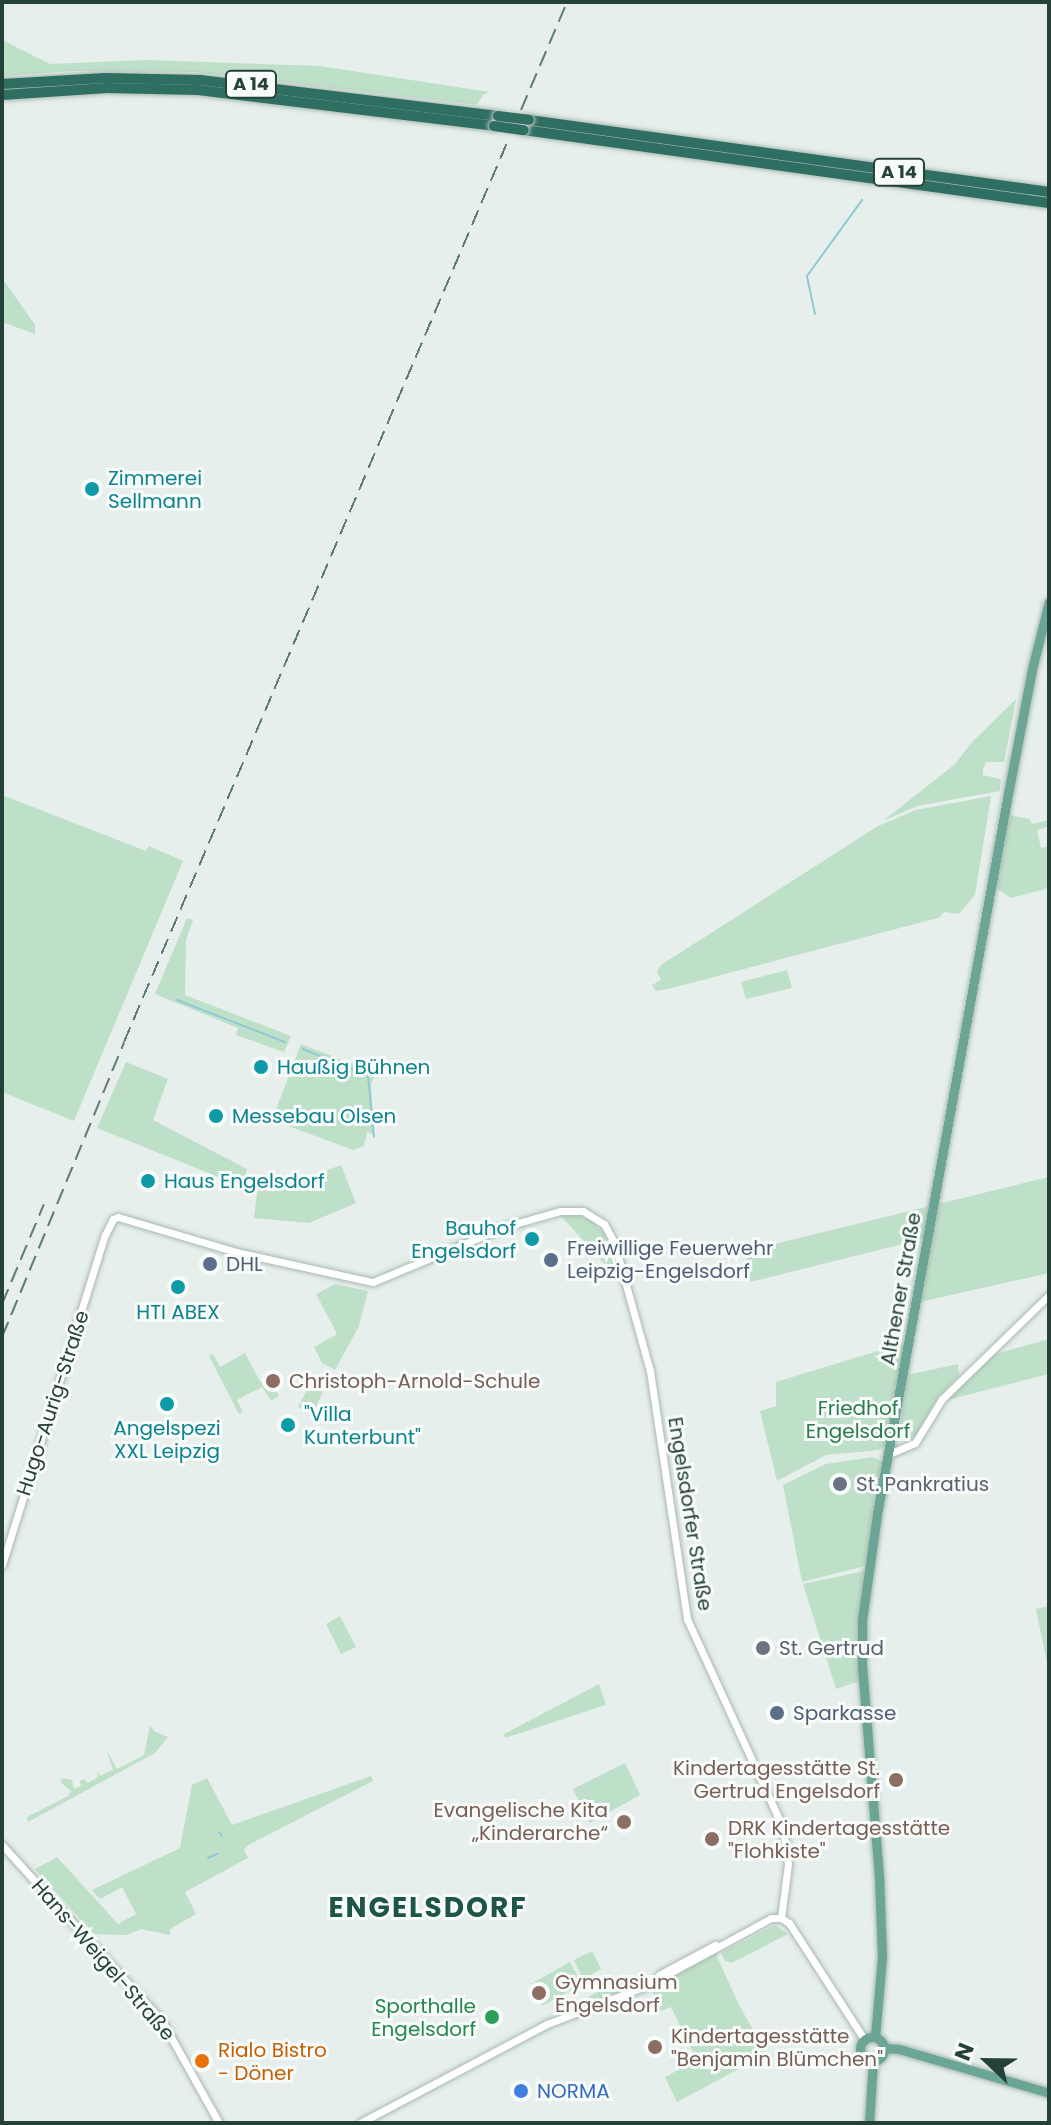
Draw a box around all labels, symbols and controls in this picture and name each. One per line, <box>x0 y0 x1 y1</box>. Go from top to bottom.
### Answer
road number: A 14 <box>223 70 279 98</box>
road number: A 14 <box>871 158 927 186</box>
place label: Zimmerei Sellmann <box>108 466 202 513</box>
marker: Zimmerei Sellmann <box>83 480 101 498</box>
place label: Haußig Bühnen <box>277 1055 430 1079</box>
marker: Haußig Bühnen <box>252 1058 270 1076</box>
place label: Messebau Olsen <box>232 1104 396 1128</box>
marker: Messebau Olsen <box>207 1107 225 1125</box>
place label: Haus Engelsdorf <box>164 1169 325 1193</box>
marker: Haus Engelsdorf <box>139 1172 157 1190</box>
street label: Althener Straße <box>876 1211 926 1367</box>
place label: Bauhof Engelsdorf <box>411 1216 516 1263</box>
marker: Bauhof Engelsdorf <box>523 1230 541 1248</box>
place label: Freiwillige Feuerwehr Leipzig-Engelsdorf <box>567 1236 773 1283</box>
marker: Freiwillige Feuerwehr Leipzig-Engelsdorf <box>542 1251 560 1269</box>
place label: DHL <box>226 1252 263 1276</box>
marker: DHL <box>201 1255 219 1273</box>
marker: HTI ABEX <box>169 1278 187 1296</box>
place label: HTI ABEX <box>136 1300 220 1324</box>
street label: Hugo-Aurig-Straße <box>12 1307 94 1499</box>
place label: Christoph-Arnold-Schule <box>289 1369 540 1393</box>
marker: Christoph-Arnold-Schule <box>264 1372 282 1390</box>
marker: Angelspezi XXL Leipzig <box>158 1395 176 1413</box>
park label: Friedhof Engelsdorf <box>806 1396 910 1443</box>
place label: "Villa Kunterbunt" <box>304 1402 421 1449</box>
street label: Engelsdorfer Straße <box>663 1415 717 1613</box>
place label: Angelspezi XXL Leipzig <box>113 1416 221 1463</box>
marker: "Villa Kunterbunt" <box>279 1416 297 1434</box>
place label: St. Pankratius <box>856 1472 989 1496</box>
marker: St. Pankratius <box>831 1475 849 1493</box>
place label: St. Gertrud <box>779 1636 884 1660</box>
marker: St. Gertrud <box>754 1639 772 1657</box>
place label: Sparkasse <box>793 1701 896 1725</box>
marker: Sparkasse <box>768 1704 786 1722</box>
place label: Kindertagesstätte St. Gertrud Engelsdorf <box>673 1756 880 1803</box>
marker: Kindertagesstätte St. Gertrud Engelsdorf <box>887 1771 905 1789</box>
place label: Evangelische Kita „Kinderarche“ <box>434 1798 608 1845</box>
marker: Evangelische Kita „Kinderarche“ <box>615 1813 633 1831</box>
place label: DRK Kindertagesstätte "Flohkiste" <box>728 1816 950 1863</box>
marker: DRK Kindertagesstätte "Flohkiste" <box>703 1830 721 1848</box>
street label: Hans-Weigel-Straße <box>26 1874 180 2046</box>
district label: ENGELSDORF <box>328 1891 528 1925</box>
place label: Gymnasium Engelsdorf <box>555 1970 677 2017</box>
marker: Gymnasium Engelsdorf <box>530 1984 548 2002</box>
place label: Sporthalle Engelsdorf <box>371 1994 476 2041</box>
marker: Sporthalle Engelsdorf <box>483 2008 501 2026</box>
north arrow <box>947 2021 1027 2101</box>
place label: Kindertagesstätte "Benjamin Blümchen" <box>671 2024 883 2071</box>
place label: Rialo Bistro - Döner <box>218 2038 327 2085</box>
marker: Kindertagesstätte "Benjamin Blümchen" <box>646 2038 664 2056</box>
text: N <box>947 2038 982 2065</box>
marker: Rialo Bistro - Döner <box>193 2052 211 2070</box>
place label: NORMA <box>537 2079 610 2103</box>
marker: NORMA <box>512 2082 530 2100</box>

